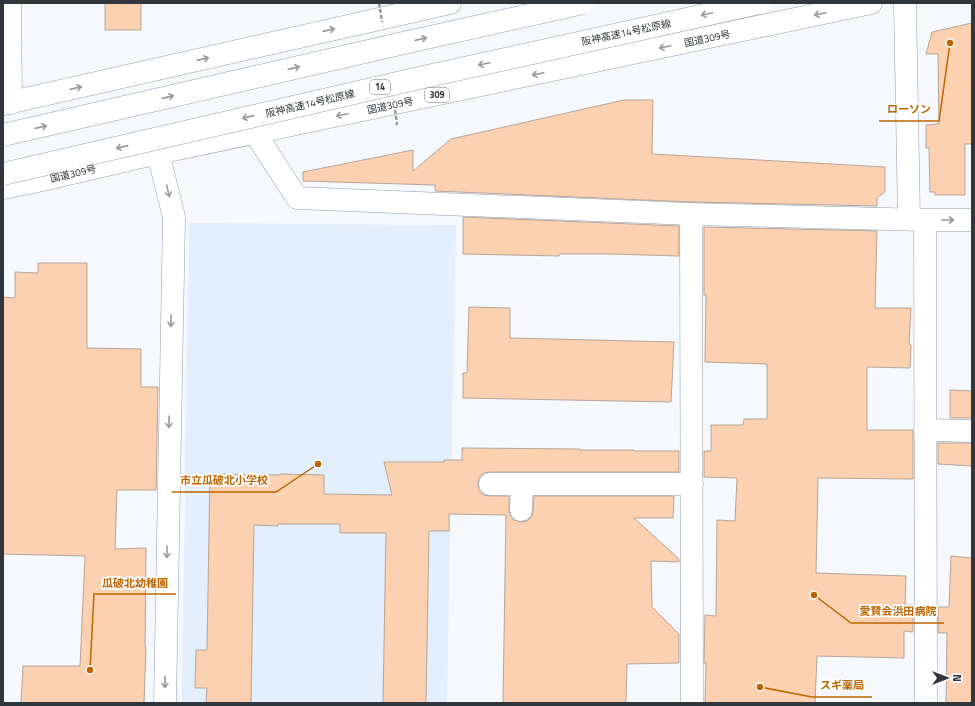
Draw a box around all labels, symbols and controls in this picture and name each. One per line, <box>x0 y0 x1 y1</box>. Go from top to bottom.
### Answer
one-way arrow <box>813 10 826 18</box>
one-way arrow <box>701 11 714 19</box>
street label: 阪神高速14号松原線 <box>580 16 672 49</box>
one-way arrow <box>323 26 336 34</box>
street label: 国道309号 <box>683 26 732 51</box>
one-way arrow <box>414 35 427 43</box>
one-way arrow <box>659 43 672 51</box>
one-way arrow <box>196 55 209 62</box>
one-way arrow <box>478 60 491 68</box>
one-way arrow <box>288 64 301 72</box>
one-way arrow <box>532 70 545 78</box>
road number: 14 <box>370 80 390 94</box>
one-way arrow <box>69 83 82 91</box>
street label: 阪神高速14号松原線 <box>264 86 356 121</box>
road number: 309 <box>425 88 449 102</box>
one-way arrow <box>161 93 174 101</box>
street label: 国道309号 <box>366 93 415 118</box>
callout: ローソン <box>879 98 939 121</box>
text: ローソン <box>887 101 931 117</box>
one-way arrow <box>336 111 349 119</box>
one-way arrow <box>242 114 255 122</box>
one-way arrow <box>34 122 47 130</box>
one-way arrow <box>115 143 128 151</box>
street label: 国道309号 <box>49 161 98 186</box>
one-way arrow <box>164 184 172 197</box>
one-way arrow <box>941 216 954 224</box>
one-way arrow <box>167 314 175 327</box>
one-way arrow <box>165 415 173 428</box>
callout: 市立瓜破北小学校 <box>172 469 276 492</box>
text: 市立瓜破北小学校 <box>180 472 268 488</box>
one-way arrow <box>163 545 171 558</box>
callout: 瓜破北幼稚園 <box>94 571 176 594</box>
text: 瓜破北幼稚園 <box>102 575 168 591</box>
callout: 愛賛会浜田病院 <box>851 600 944 623</box>
text: 愛賛会浜田病院 <box>860 603 937 619</box>
north arrow <box>927 658 967 698</box>
callout: スギ薬局 <box>812 674 872 697</box>
text: N <box>949 674 965 682</box>
one-way arrow <box>161 675 169 688</box>
text: スギ薬局 <box>820 677 864 693</box>

